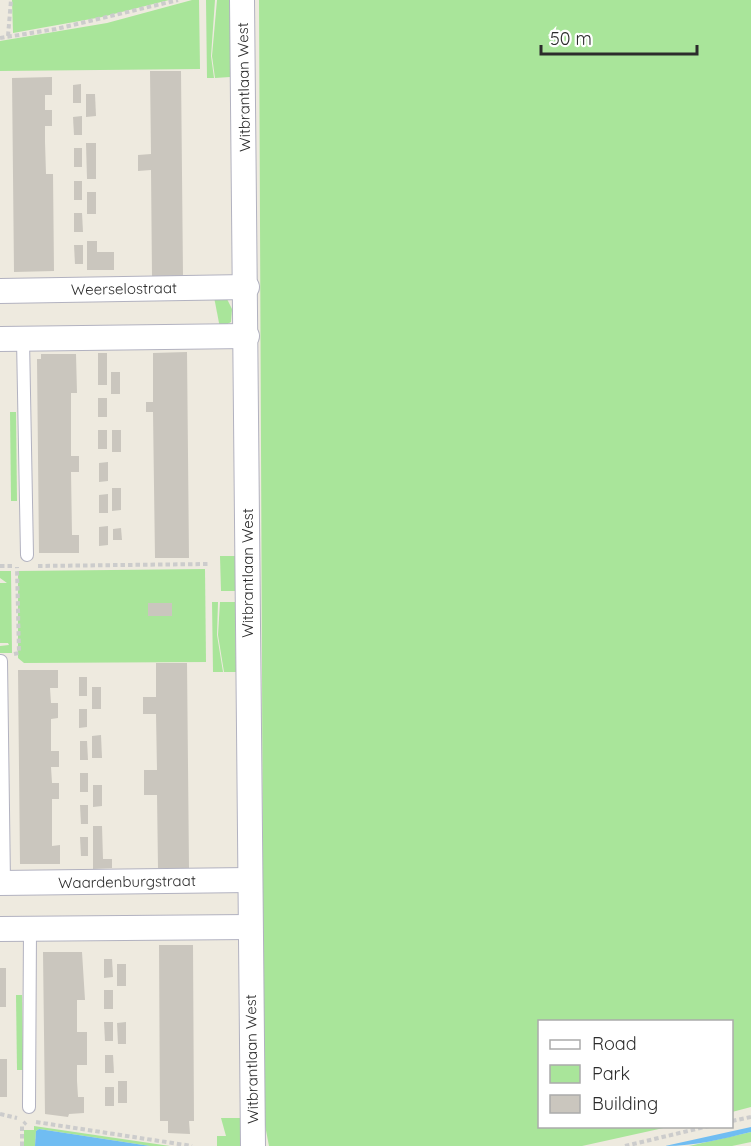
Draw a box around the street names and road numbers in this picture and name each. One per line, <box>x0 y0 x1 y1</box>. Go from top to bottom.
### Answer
street label: Witbrantlaan West <box>233 22 254 152</box>
street label: Weerselostraat <box>71 278 177 299</box>
street label: Witbrantlaan West <box>238 508 257 638</box>
street label: Waardenburgstraat <box>58 871 196 892</box>
street label: Witbrantlaan West <box>241 994 262 1124</box>

